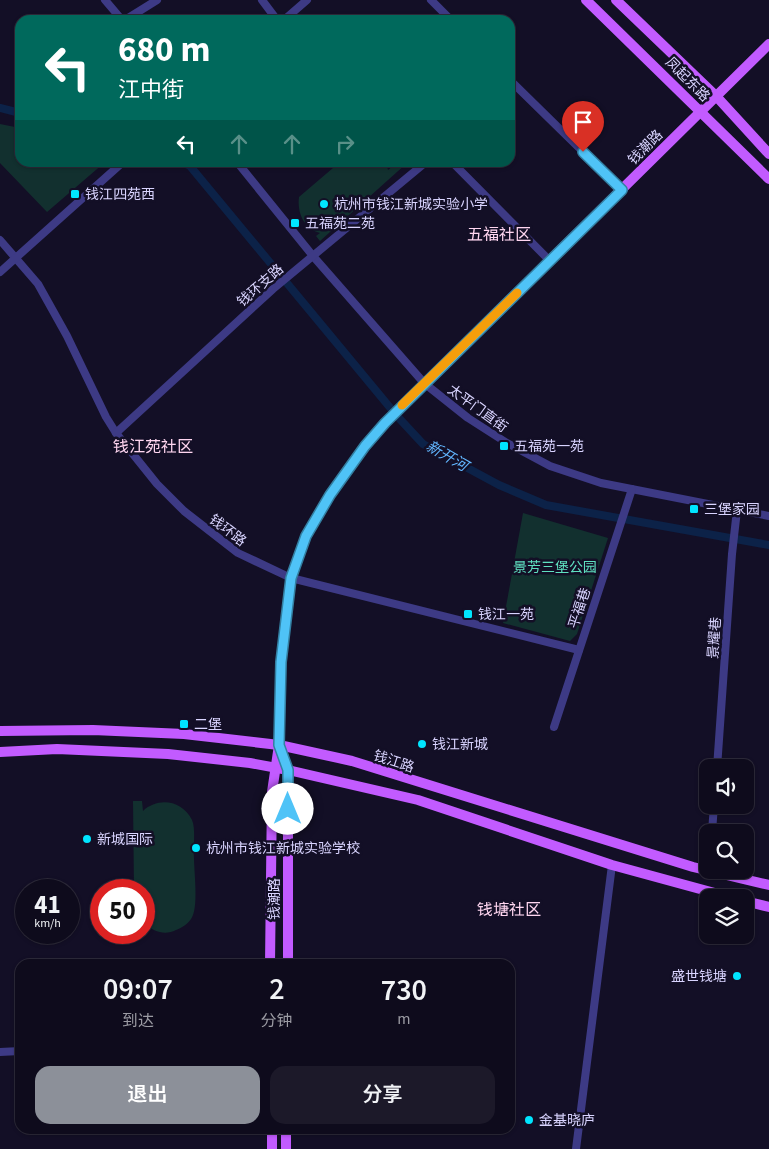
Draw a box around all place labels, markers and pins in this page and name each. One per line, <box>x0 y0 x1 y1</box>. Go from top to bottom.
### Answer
pin <box>562 101 604 152</box>
place label: 钱江四苑西 <box>85 185 155 205</box>
marker: 钱江四苑西 <box>69 188 81 200</box>
place label: 杭州市钱江新城实验小学 <box>334 195 488 215</box>
marker: 杭州市钱江新城实验小学 <box>318 198 330 210</box>
place label: 五福苑二苑 <box>305 214 375 234</box>
marker: 五福苑二苑 <box>289 217 301 229</box>
place label: 五福苑一苑 <box>514 437 584 457</box>
marker: 五福苑一苑 <box>498 440 510 452</box>
place label: 三堡家园 <box>704 500 760 520</box>
marker: 三堡家园 <box>688 503 700 515</box>
place label: 钱江一苑 <box>478 605 534 625</box>
marker: 钱江一苑 <box>462 608 474 620</box>
place label: 二堡 <box>194 715 222 735</box>
marker: 二堡 <box>178 718 190 730</box>
place label: 钱江新城 <box>432 735 488 755</box>
marker: 钱江新城 <box>416 738 428 750</box>
place label: 新城国际 <box>97 830 153 850</box>
marker: 新城国际 <box>81 833 93 845</box>
place label: 杭州市钱江新城实验学校 <box>206 839 360 859</box>
marker: 杭州市钱江新城实验学校 <box>190 842 202 854</box>
place label: 盛世钱塘 <box>671 967 727 987</box>
marker: 盛世钱塘 <box>731 970 743 982</box>
place label: 金基晓庐 <box>539 1111 595 1131</box>
marker: 金基晓庐 <box>523 1114 535 1126</box>

